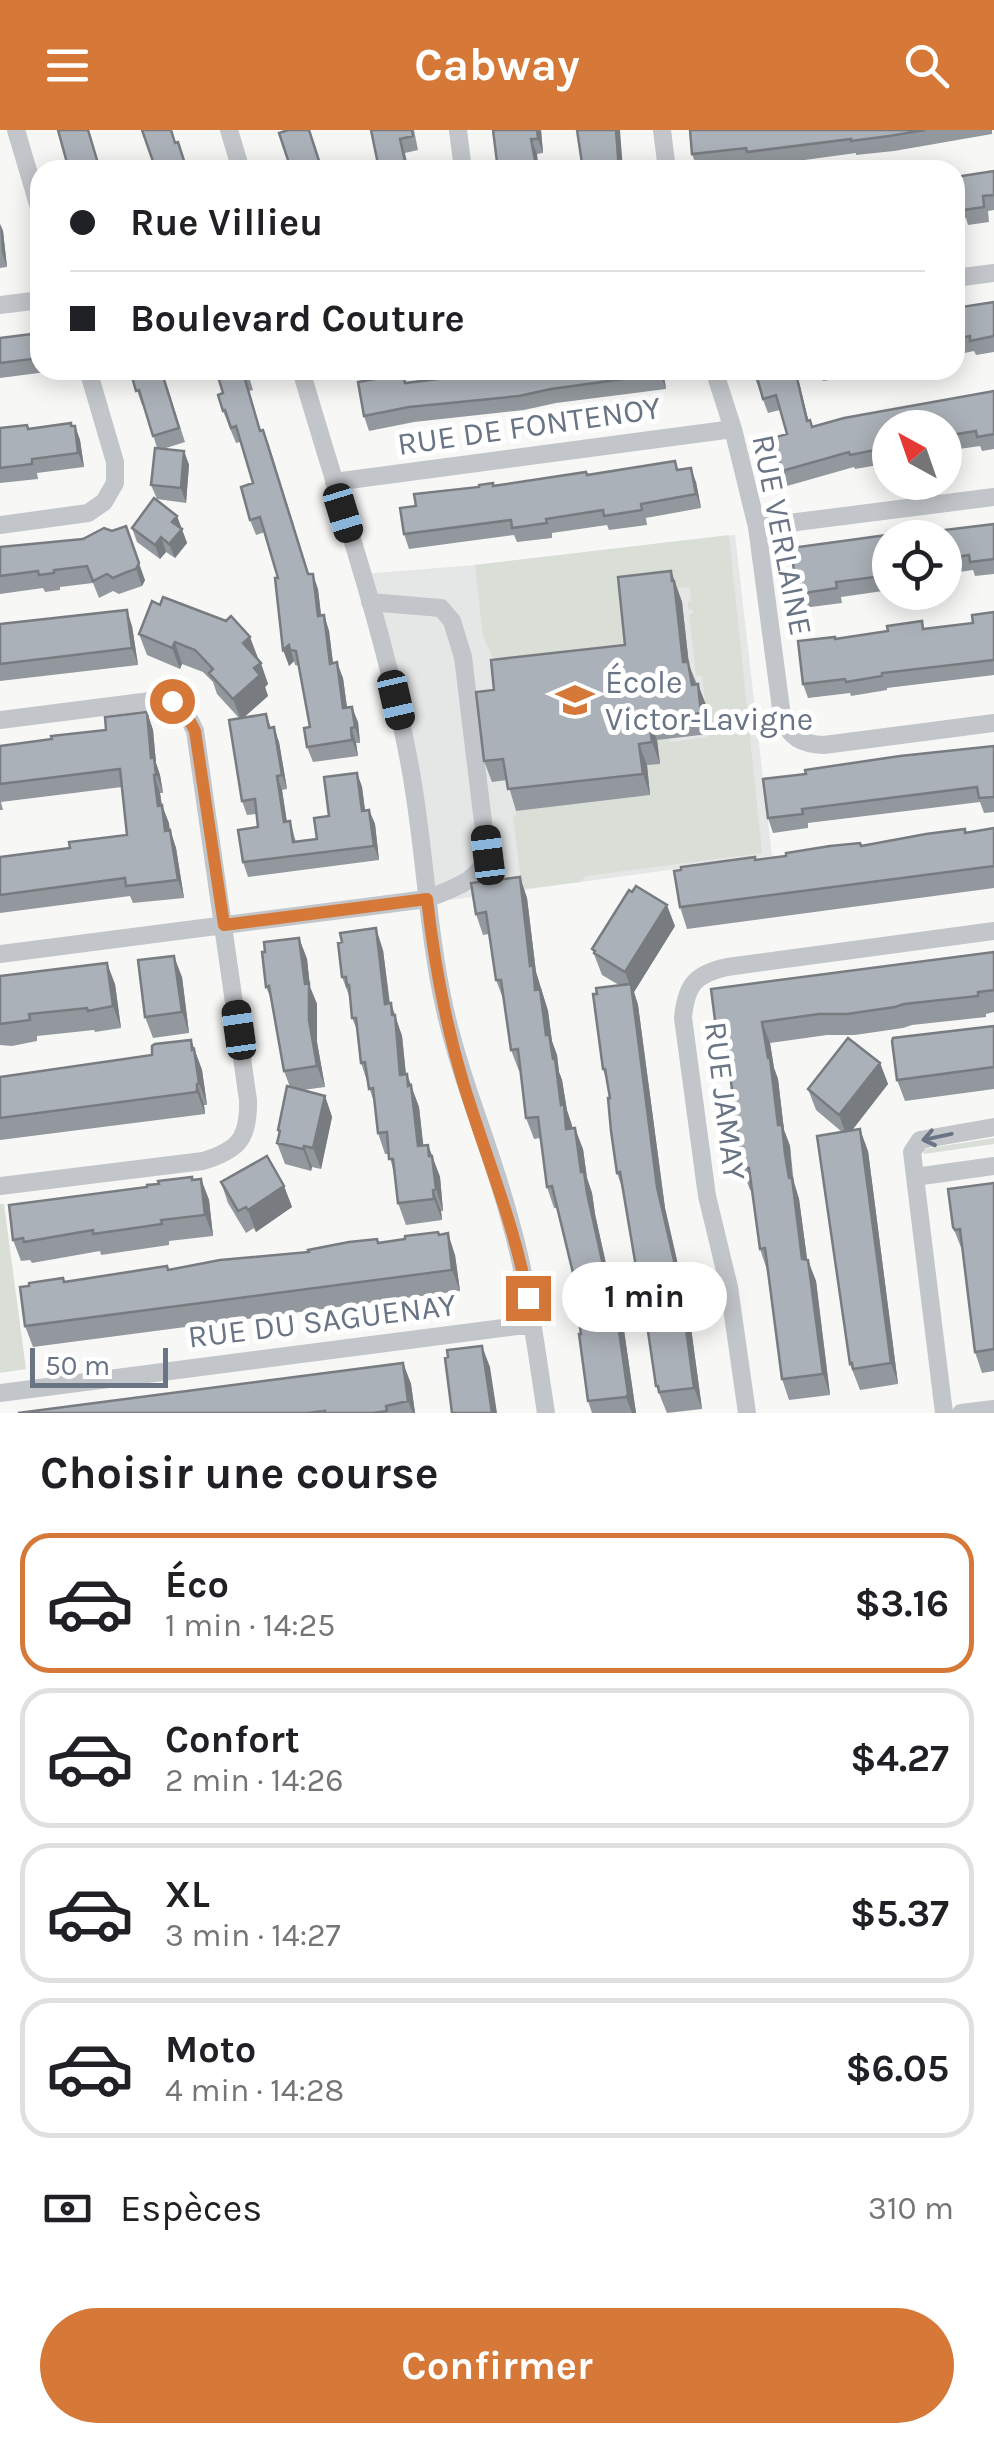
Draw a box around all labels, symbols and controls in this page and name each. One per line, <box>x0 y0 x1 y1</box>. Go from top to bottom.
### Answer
icon: menu <box>40 38 95 93</box>
icon: search <box>899 38 954 93</box>
text: Cabway <box>414 39 580 91</box>
text: Rue Villieu <box>130 200 323 245</box>
text: Boulevard Couture <box>130 296 465 341</box>
street label: RUE DE FONTENOY <box>395 389 664 463</box>
north arrow <box>872 410 962 500</box>
map controls <box>872 410 962 610</box>
street label: RUE VERLAINE <box>744 431 820 639</box>
car <box>320 480 366 546</box>
button: locate <box>872 520 962 610</box>
place label: École Victor-Lavigne <box>605 662 813 738</box>
car <box>375 667 417 733</box>
route start <box>150 679 195 724</box>
school or university icon: École Victor-Lavigne <box>554 679 596 721</box>
car <box>469 823 507 887</box>
car <box>220 998 258 1062</box>
street label: RUE JAMAY <box>697 1020 753 1183</box>
one-way arrow <box>922 1128 954 1147</box>
callout: 1 min <box>563 1263 728 1333</box>
route end <box>506 1276 551 1321</box>
text: 1 min <box>604 1278 685 1315</box>
street label: RUE DU SAGUENAY <box>186 1286 459 1356</box>
scale bar <box>30 1343 168 1388</box>
text: 50 m <box>45 1349 110 1382</box>
text: Choisir une course <box>40 1447 439 1499</box>
icon: car <box>45 1558 135 1648</box>
text: Éco <box>165 1562 229 1607</box>
text: $3.16 <box>854 1581 949 1626</box>
text: 1 min · 14:25 <box>165 1607 335 1644</box>
icon: car <box>45 1713 135 1803</box>
text: Confort <box>165 1717 300 1762</box>
text: $4.27 <box>850 1736 949 1781</box>
text: 2 min · 14:26 <box>165 1762 344 1799</box>
icon: car <box>45 1868 135 1958</box>
text: XL <box>165 1872 210 1917</box>
text: $5.37 <box>850 1891 949 1936</box>
text: 3 min · 14:27 <box>165 1917 341 1954</box>
icon: car <box>45 2023 135 2113</box>
text: Moto <box>165 2027 256 2072</box>
text: $6.05 <box>845 2046 949 2091</box>
text: 4 min · 14:28 <box>165 2072 344 2109</box>
icon: cash <box>40 2181 95 2236</box>
text: Espèces <box>120 2186 262 2231</box>
text: 310 m <box>868 2190 954 2227</box>
button: Confirmer <box>40 2308 954 2423</box>

